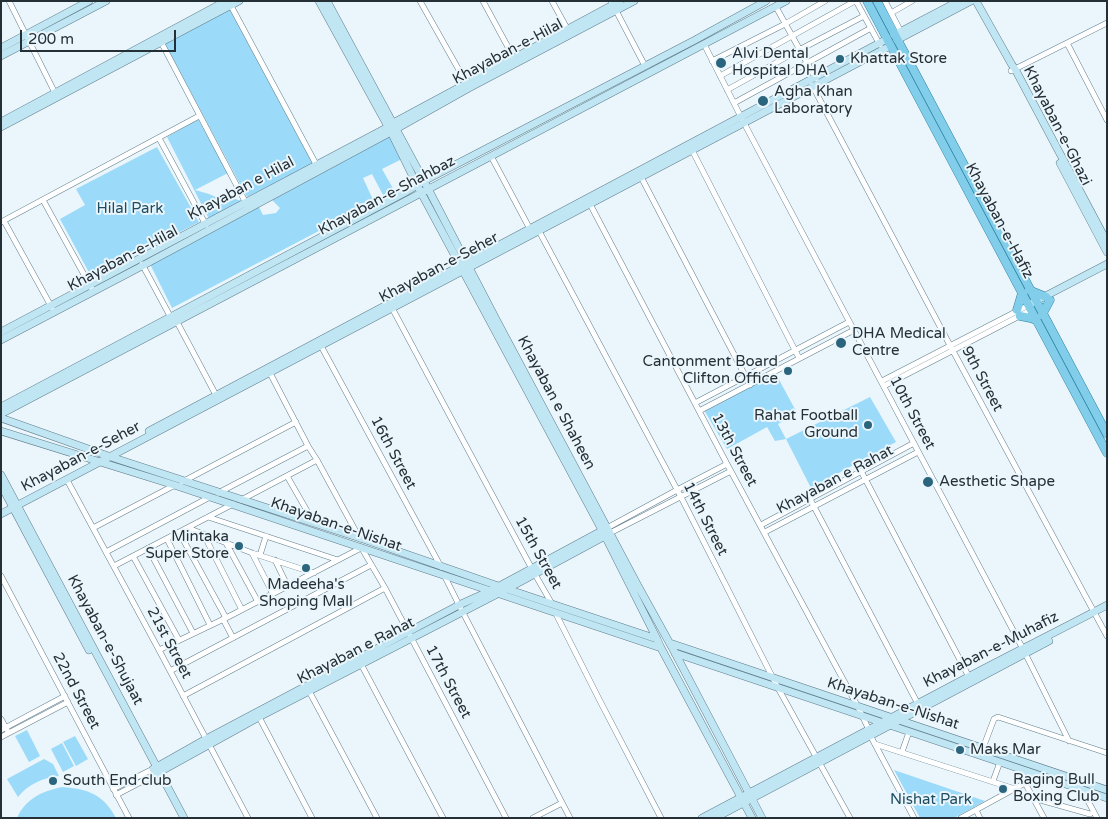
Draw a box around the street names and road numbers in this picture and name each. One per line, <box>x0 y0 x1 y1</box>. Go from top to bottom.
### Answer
street label: Khayaban-e-Hilal <box>450 15 566 89</box>
street label: Khayaban-e-Ghazi <box>1019 63 1095 189</box>
street label: Khayaban-e-Shahbaz <box>315 152 459 240</box>
street label: Khayaban e Hilal <box>185 153 297 225</box>
street label: Khayaban-e-Hafiz <box>961 160 1037 282</box>
street label: Khayaban-e-Hilal <box>65 222 181 296</box>
street label: Khayaban-e-Seher <box>376 229 502 307</box>
street label: Khayaban e Shaheen <box>513 333 599 473</box>
street label: 9th Street <box>957 343 1007 415</box>
street label: 10th Street <box>885 373 939 453</box>
street label: 13th Street <box>707 410 761 490</box>
street label: 16th Street <box>366 413 420 493</box>
street label: Khayaban-e-Seher <box>18 418 144 496</box>
street label: Khayaban e Rahat <box>774 442 896 518</box>
street label: 14th Street <box>679 479 731 559</box>
street label: Khayaban-e-Nishat <box>268 494 404 556</box>
street label: 15th Street <box>511 513 565 593</box>
street label: Khayaban-e-Shujaat <box>63 572 147 708</box>
street label: 21st Street <box>143 604 195 682</box>
street label: Khayaban-e-Muhafiz <box>920 608 1062 692</box>
street label: Khayaban e Rahat <box>294 614 418 688</box>
street label: 17th Street <box>421 642 475 722</box>
street label: 22nd Street <box>48 650 104 732</box>
street label: Khayaban-e-Nishat <box>825 674 961 734</box>

